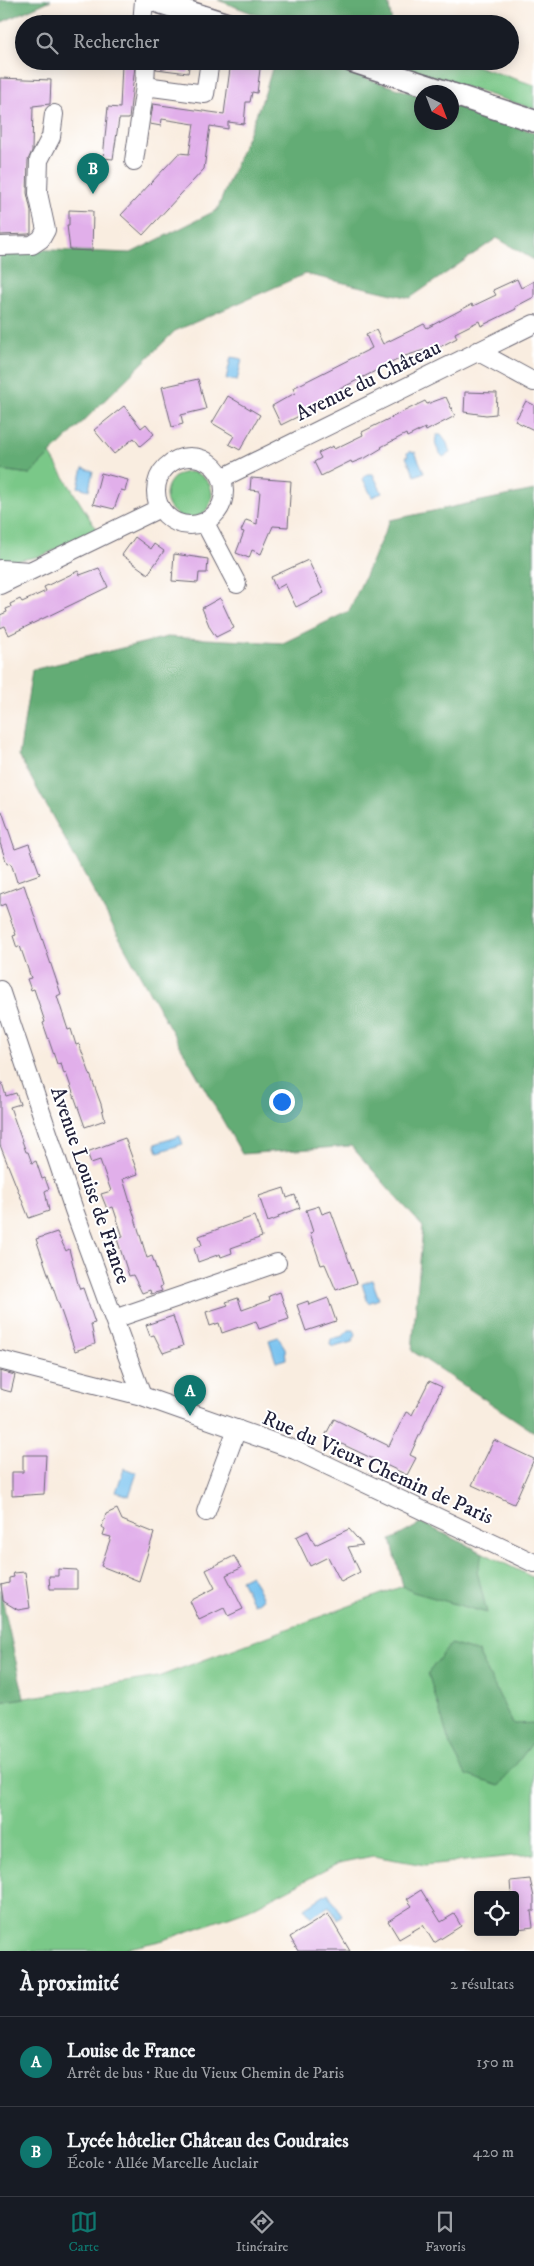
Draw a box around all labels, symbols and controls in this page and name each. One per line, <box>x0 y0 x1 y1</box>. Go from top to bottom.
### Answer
search box <box>15 15 519 70</box>
icon: search <box>33 29 61 57</box>
text: Rechercher <box>73 31 159 54</box>
north arrow <box>414 85 459 130</box>
pin: B <box>77 153 109 194</box>
street label: Avenue du Château <box>291 334 445 427</box>
street label: Avenue Louise de France <box>44 1083 136 1288</box>
your location <box>269 1089 295 1115</box>
pin: A <box>174 1375 206 1416</box>
street label: Rue du Vieux Chemin de Paris <box>258 1405 497 1531</box>
map controls <box>474 1891 519 1936</box>
button: locate <box>474 1891 519 1936</box>
text: À proximité <box>20 1971 119 1997</box>
text: 2 résultats <box>450 1974 514 1994</box>
text: Louise de France <box>67 2040 195 2063</box>
text: A <box>31 2052 41 2072</box>
text: 150 m <box>476 2052 514 2072</box>
text: Arrêt de bus · Rue du Vieux Chemin de Paris <box>67 2063 344 2083</box>
text: Lycée hôtelier Château des Coudraies <box>67 2130 349 2153</box>
text: B <box>31 2142 41 2162</box>
text: 420 m <box>473 2142 514 2162</box>
text: École · Allée Marcelle Auclair <box>67 2153 258 2173</box>
tab: Carte <box>68 2208 99 2256</box>
tab: Itinéraire <box>236 2208 288 2256</box>
tab: Favoris <box>425 2208 466 2256</box>

